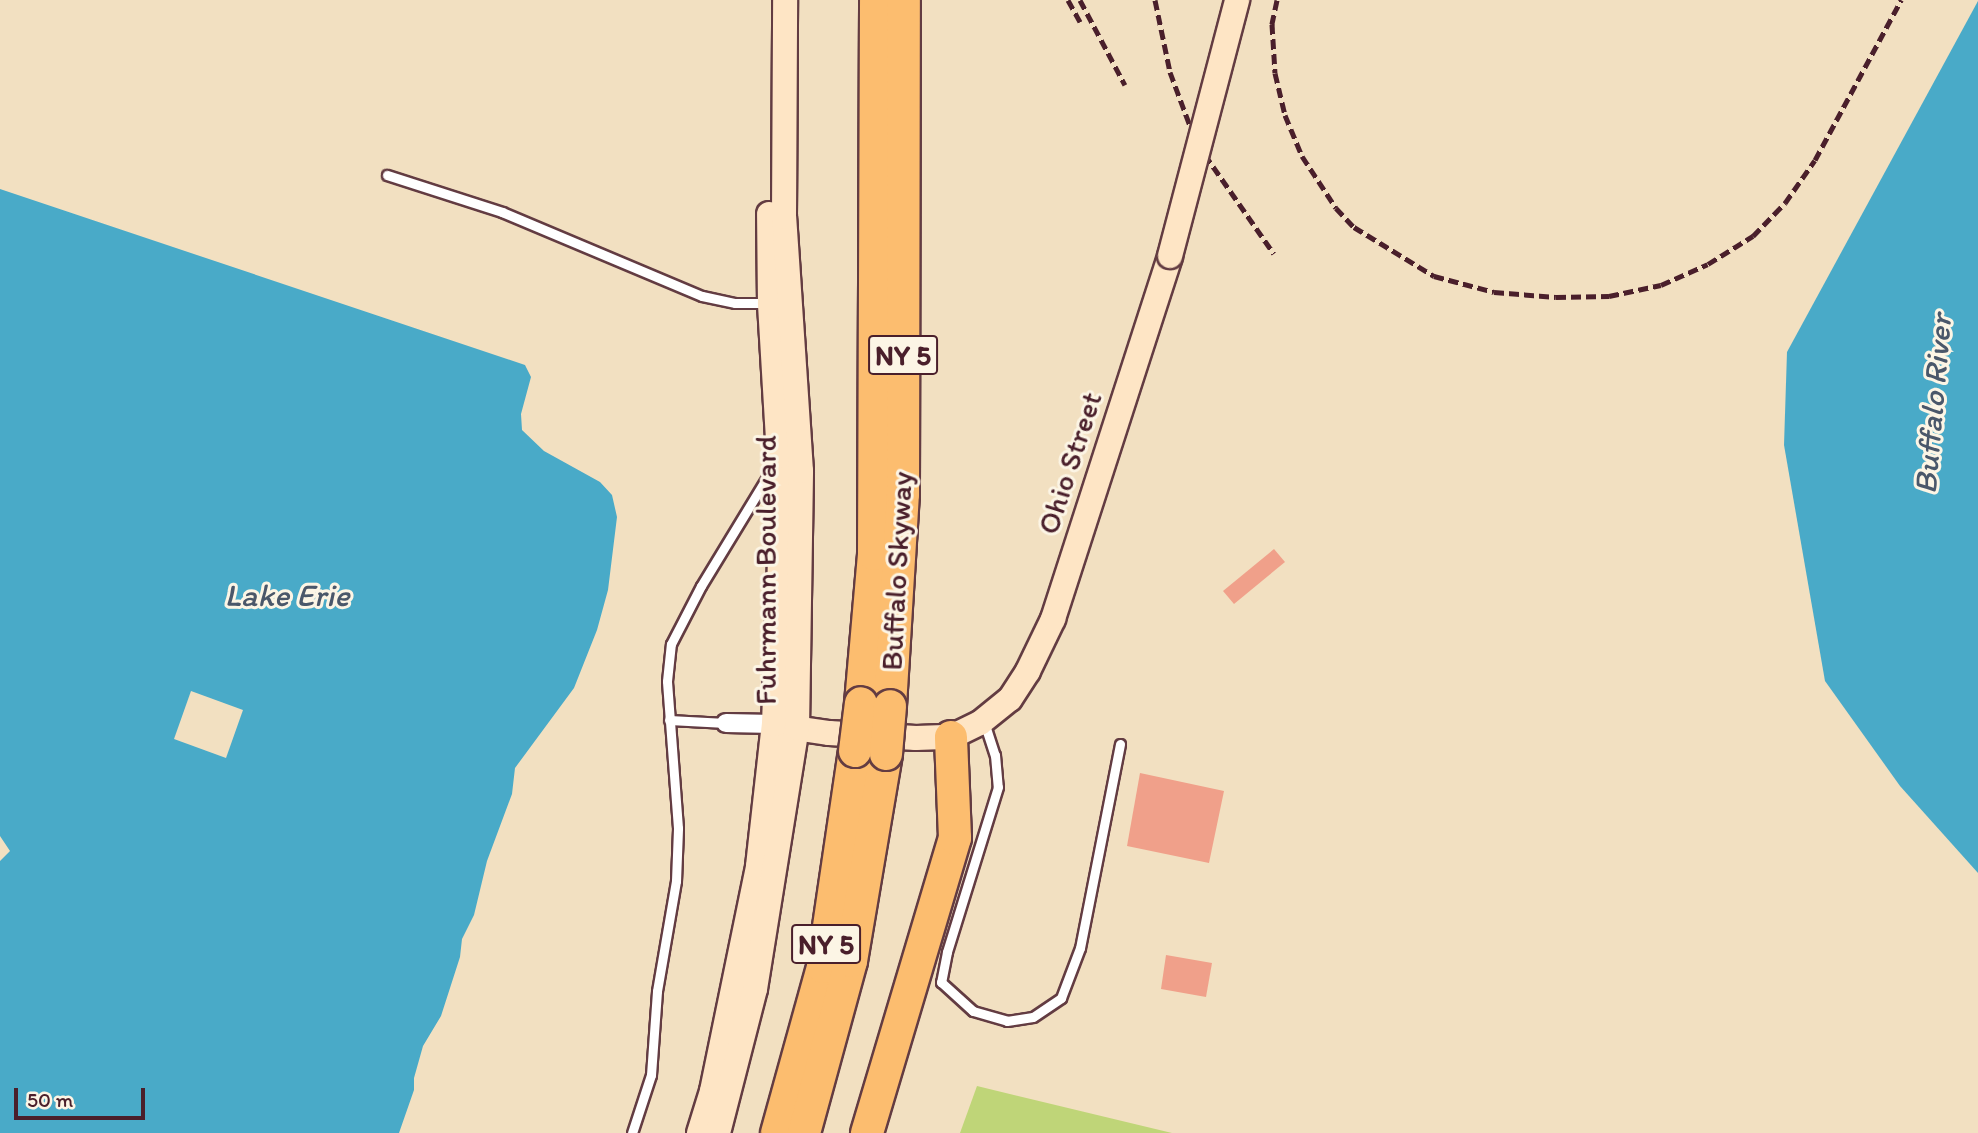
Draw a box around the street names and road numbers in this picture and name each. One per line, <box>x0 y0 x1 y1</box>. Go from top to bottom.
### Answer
road number: NY 5 <box>868 330 938 380</box>
street label: Ohio Street <box>1030 388 1110 538</box>
street label: Fuhrmann Boulevard <box>748 435 784 705</box>
street label: Buffalo Skyway <box>874 471 920 671</box>
road number: NY 5 <box>791 920 861 968</box>

